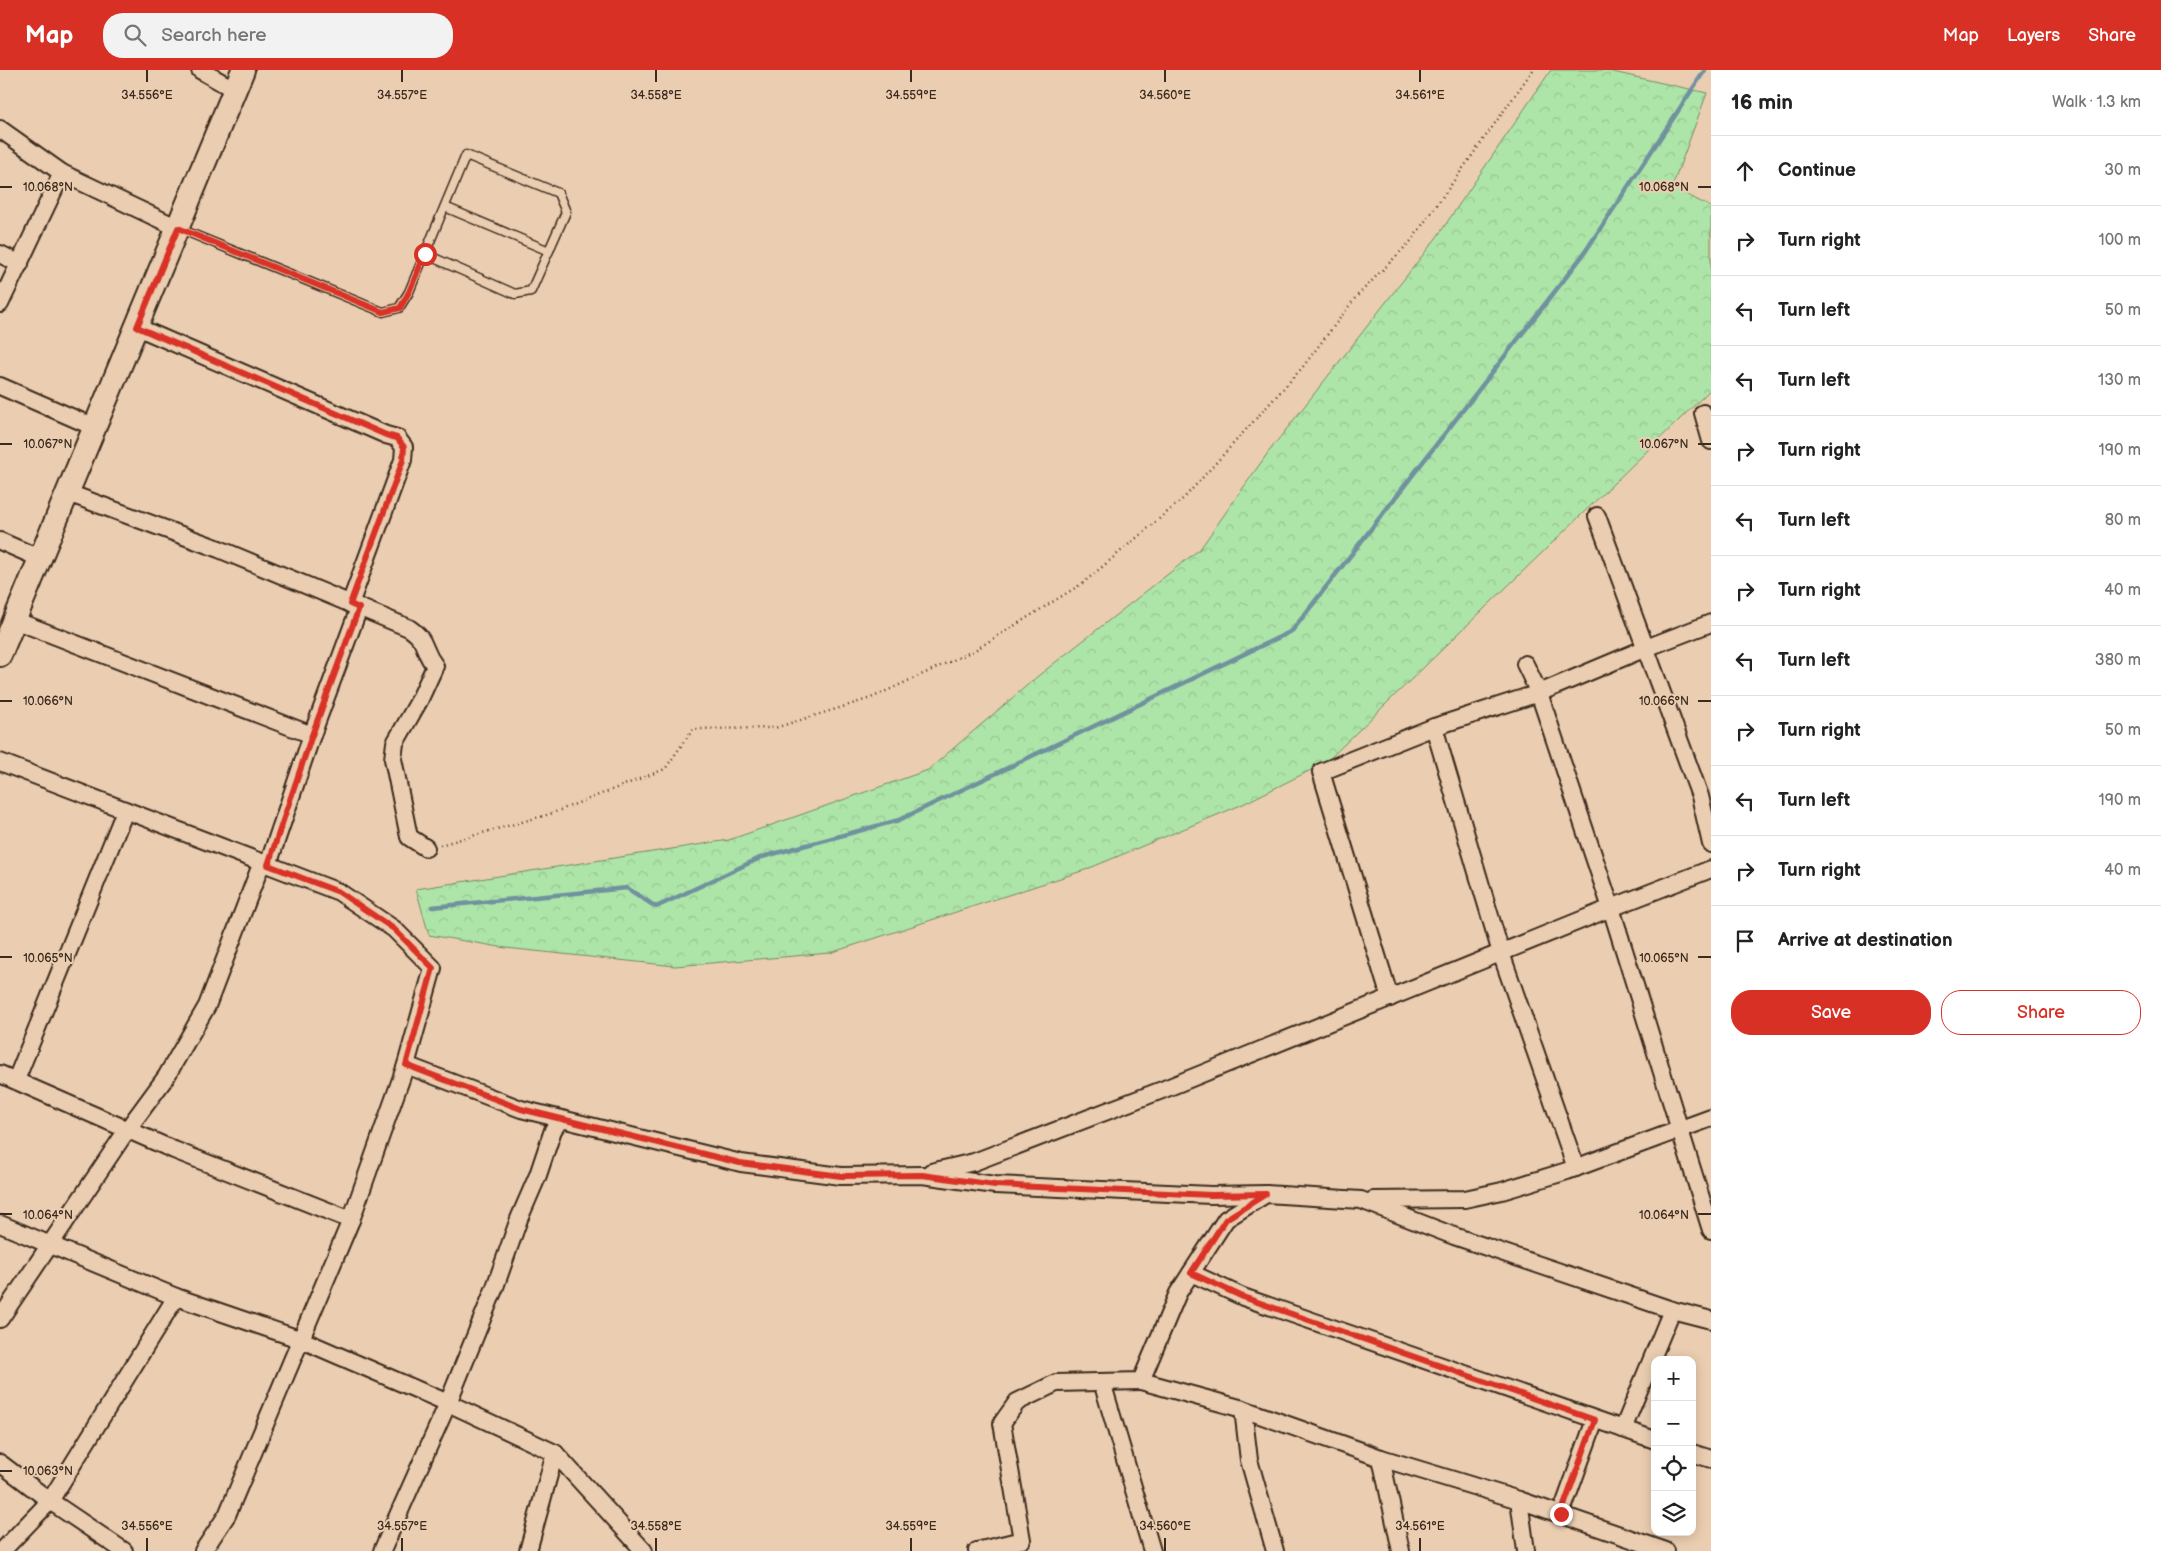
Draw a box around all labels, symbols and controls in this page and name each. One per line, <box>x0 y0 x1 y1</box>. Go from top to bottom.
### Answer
search box <box>103 13 453 58</box>
text: Map <box>25 21 73 50</box>
icon: search <box>121 21 149 49</box>
text: Search here <box>161 24 267 47</box>
text: Map <box>1943 25 1979 46</box>
text: Layers <box>2007 25 2060 46</box>
text: Share <box>2088 25 2136 46</box>
text: 34.556°E <box>121 88 173 103</box>
text: 34.557°E <box>377 88 427 103</box>
text: 34.558°E <box>630 88 682 103</box>
text: 34.559°E <box>885 88 937 103</box>
text: 34.560°E <box>1139 88 1191 103</box>
text: 34.561°E <box>1395 88 1445 103</box>
text: 16 min <box>1731 90 1793 115</box>
text: Walk · 1.3 km <box>2052 93 2141 112</box>
icon: ahead <box>1731 157 1759 185</box>
text: Continue <box>1778 159 1856 182</box>
text: 30 m <box>2104 161 2141 180</box>
text: 10.068°N <box>23 180 73 195</box>
text: 10.068°N <box>1639 180 1689 195</box>
icon: right <box>1731 227 1759 255</box>
text: Turn right <box>1778 229 1861 252</box>
text: 100 m <box>2098 231 2141 250</box>
route start <box>414 243 437 266</box>
icon: left <box>1731 297 1759 325</box>
text: Turn left <box>1778 299 1850 322</box>
text: 50 m <box>2105 301 2141 320</box>
icon: left <box>1731 367 1759 395</box>
text: Turn left <box>1778 369 1850 392</box>
text: 130 m <box>2098 371 2141 390</box>
text: 10.067°N <box>24 437 72 452</box>
text: 10.067°N <box>1640 437 1688 452</box>
icon: right <box>1731 437 1759 465</box>
text: Turn right <box>1778 439 1861 462</box>
text: 190 m <box>2099 441 2141 460</box>
icon: left <box>1731 507 1759 535</box>
text: Turn left <box>1778 509 1850 532</box>
text: 80 m <box>2105 511 2141 530</box>
icon: right <box>1731 577 1759 605</box>
text: Turn right <box>1778 579 1861 602</box>
text: 40 m <box>2104 581 2141 600</box>
icon: left <box>1731 647 1759 675</box>
text: Turn left <box>1778 649 1850 672</box>
text: 380 m <box>2095 651 2141 670</box>
text: 10.066°N <box>23 694 73 709</box>
text: 10.066°N <box>1639 694 1689 709</box>
icon: right <box>1731 717 1759 745</box>
text: Turn right <box>1778 719 1861 742</box>
text: 50 m <box>2105 721 2141 740</box>
icon: left <box>1731 787 1759 815</box>
text: Turn left <box>1778 789 1850 812</box>
text: 190 m <box>2099 791 2141 810</box>
icon: right <box>1731 857 1759 885</box>
text: Turn right <box>1778 859 1861 882</box>
text: 40 m <box>2104 861 2141 880</box>
icon: arrive <box>1731 927 1759 955</box>
text: Arrive at destination <box>1778 929 1953 952</box>
text: 10.065°N <box>23 951 73 966</box>
text: 10.065°N <box>1639 951 1689 966</box>
button: Save <box>1731 990 1931 1035</box>
button: Share <box>1941 990 2141 1035</box>
text: 10.064°N <box>23 1208 73 1223</box>
text: 10.064°N <box>1639 1208 1689 1223</box>
map controls <box>1651 1356 1696 1536</box>
button: + <box>1651 1356 1696 1401</box>
button: − <box>1651 1401 1696 1446</box>
button: locate <box>1651 1446 1696 1491</box>
text: 10.063°N <box>23 1464 73 1479</box>
button: layers <box>1651 1491 1696 1536</box>
route end <box>1550 1503 1573 1526</box>
text: 34.556°E <box>121 1519 173 1534</box>
text: 34.557°E <box>377 1519 427 1534</box>
text: 34.558°E <box>630 1519 682 1534</box>
text: 34.559°E <box>885 1519 937 1534</box>
text: 34.560°E <box>1139 1519 1191 1534</box>
text: 34.561°E <box>1395 1519 1445 1534</box>

